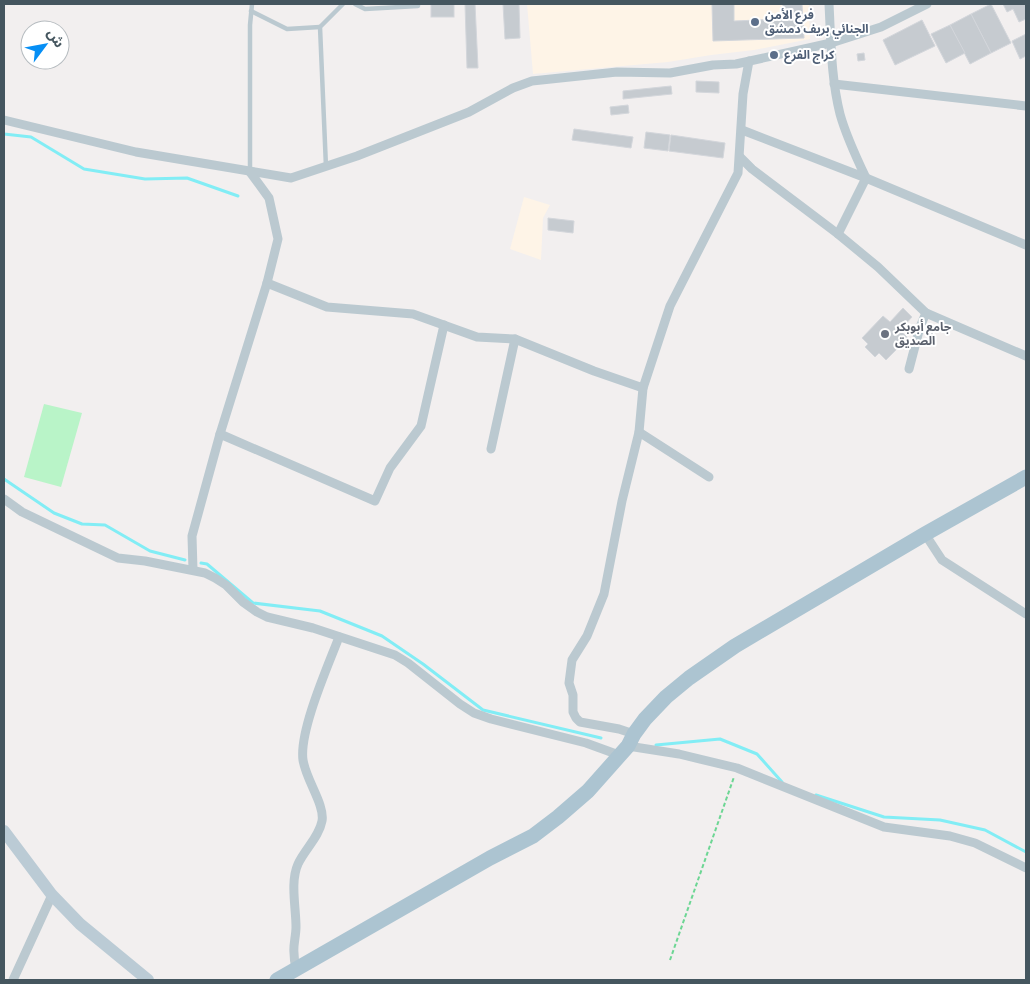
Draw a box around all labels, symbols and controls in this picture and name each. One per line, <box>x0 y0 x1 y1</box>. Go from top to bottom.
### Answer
place label: فرع الأمن الجنائي بريف دمشق <box>765 7 869 39</box>
marker: فرع الأمن الجنائي بريف دمشق <box>749 16 761 28</box>
north arrow <box>20 20 70 70</box>
text: ش <box>43 25 69 51</box>
place label: كراج الفرع <box>784 47 835 64</box>
marker: كراج الفرع <box>768 49 780 61</box>
place label: جامع أبوبكر الصديق <box>894 319 952 348</box>
marker: جامع أبوبكر الصديق <box>879 328 891 340</box>

